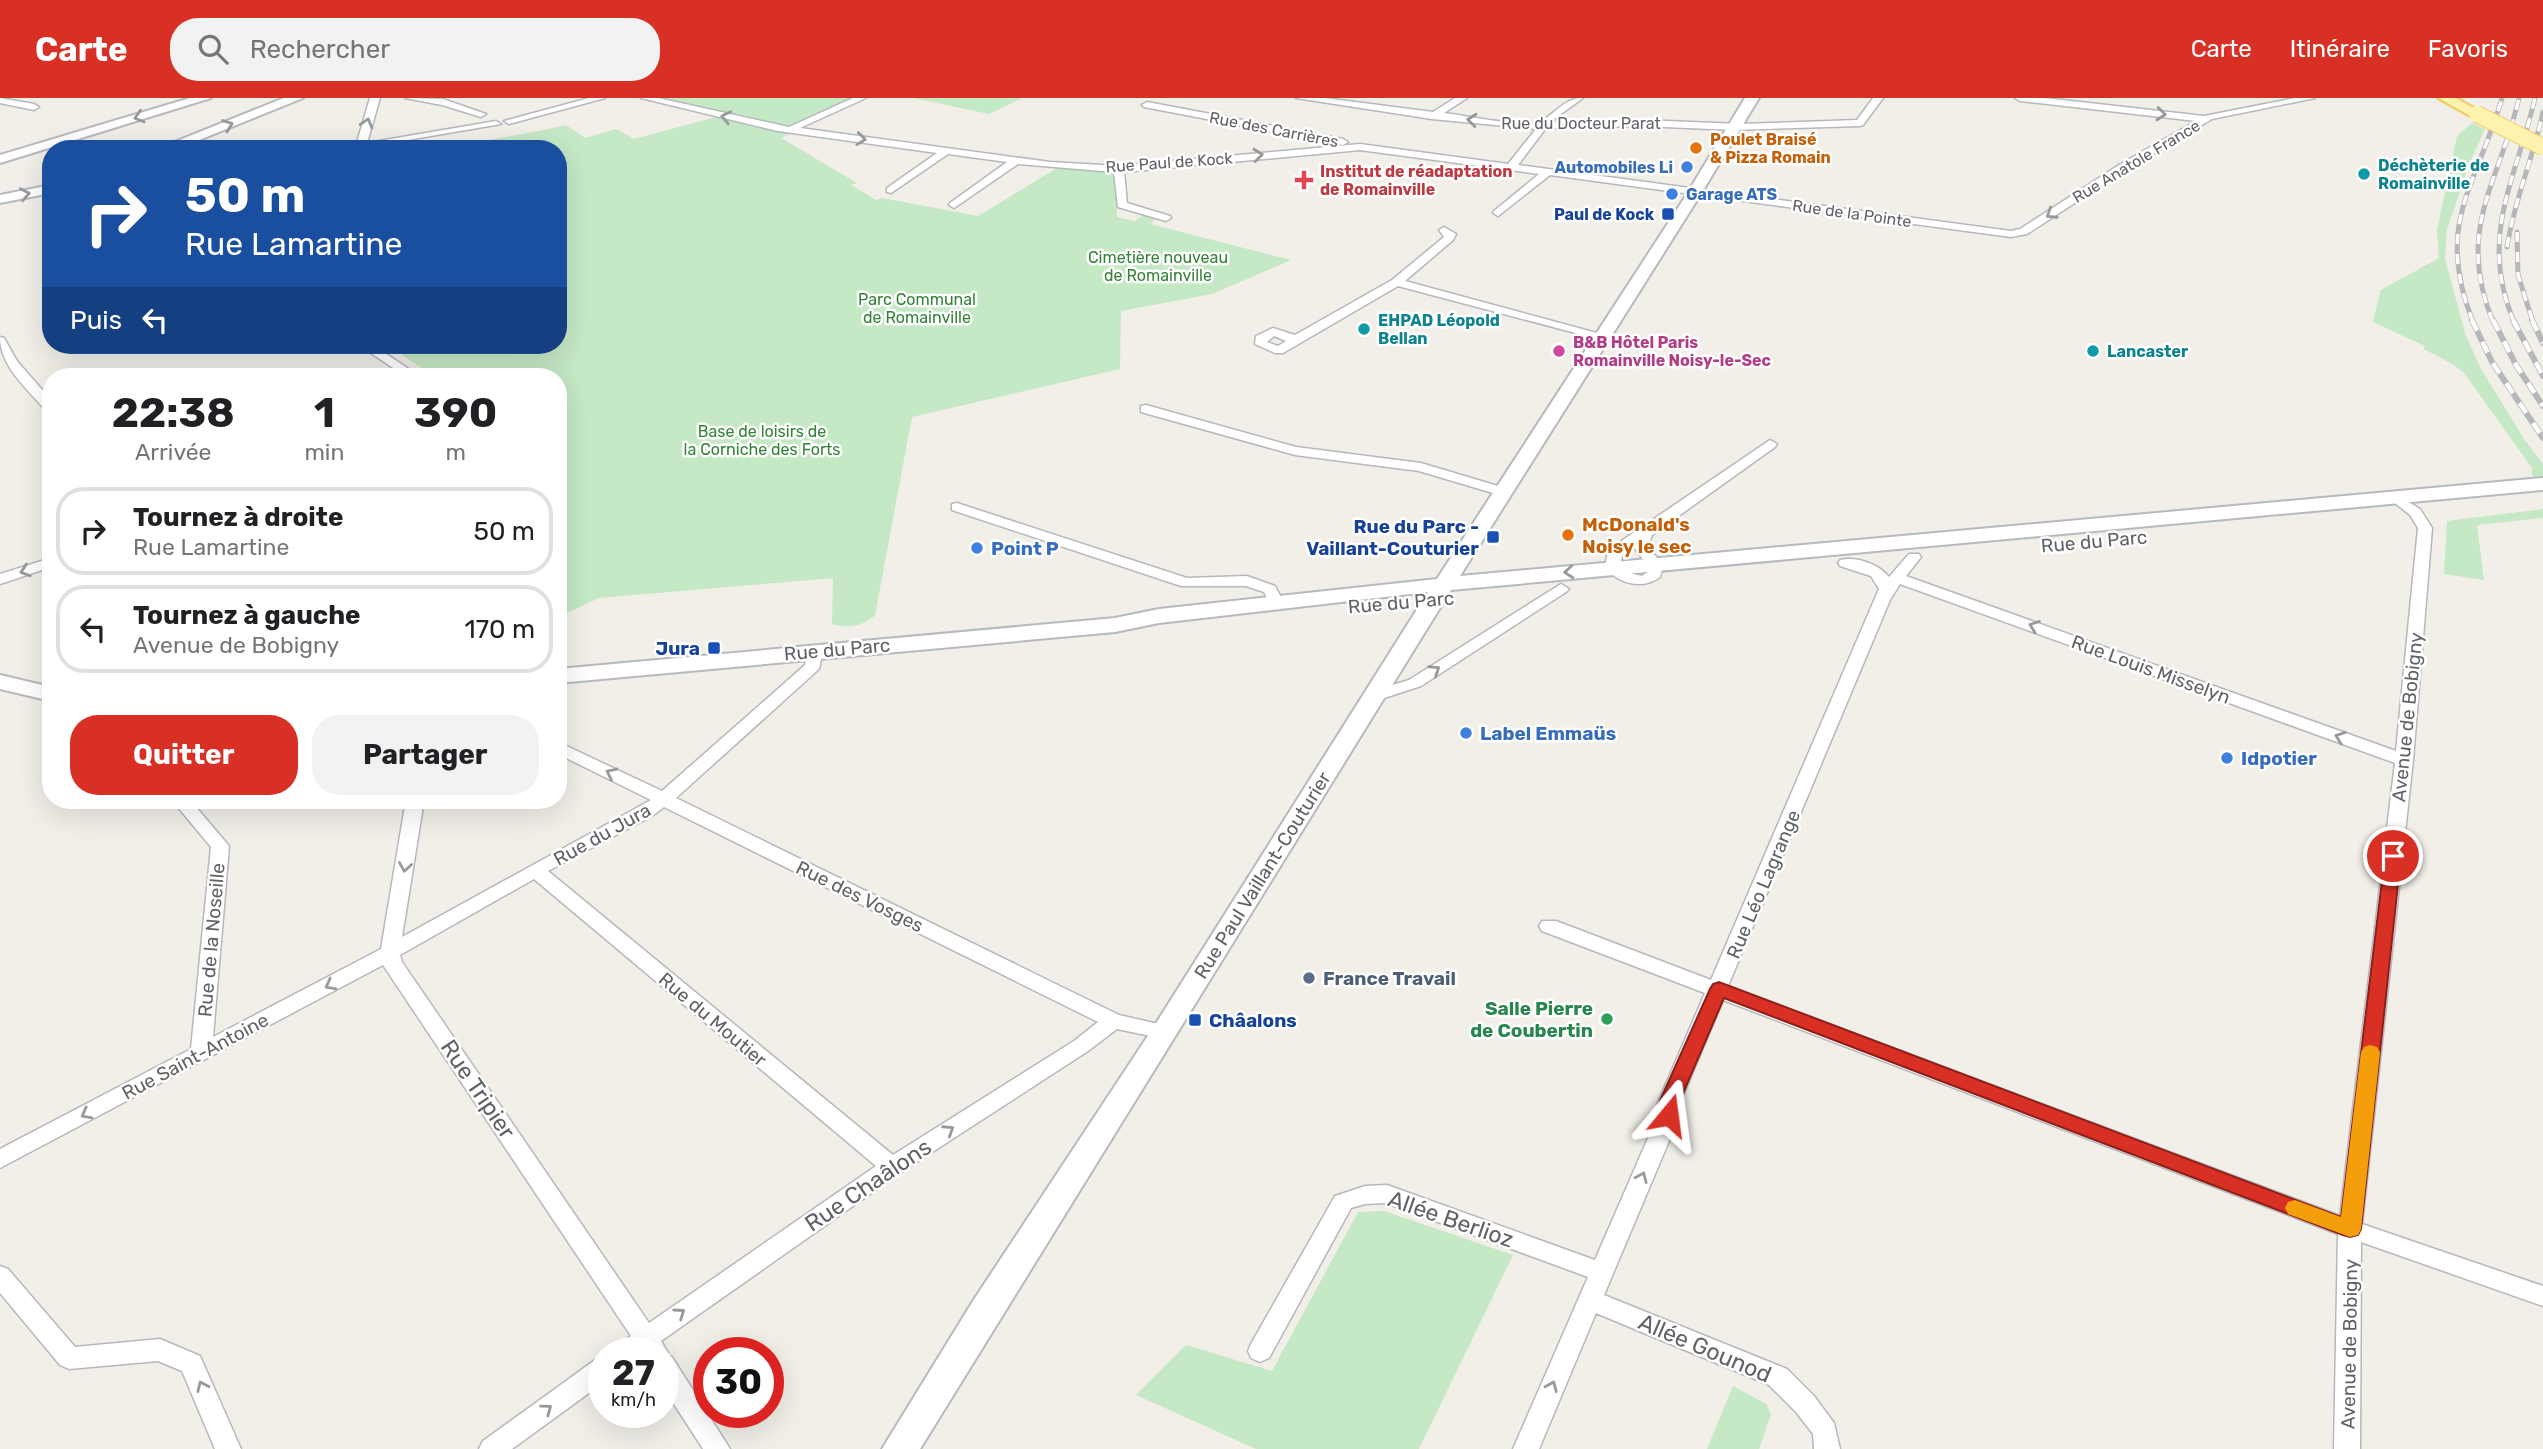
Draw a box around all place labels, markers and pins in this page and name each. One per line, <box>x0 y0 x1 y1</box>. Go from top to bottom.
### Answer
place label: Poulet Braisé & Pizza Romain <box>1710 130 1831 167</box>
marker: Poulet Braisé & Pizza Romain <box>1688 140 1704 156</box>
place label: Déchèterie de Romainville <box>2378 156 2490 193</box>
place label: Automobiles Li <box>1555 158 1673 177</box>
marker: Automobiles Li <box>1679 159 1695 175</box>
place label: Institut de réadaptation de Romainville <box>1320 162 1513 199</box>
marker: Déchèterie de Romainville <box>2356 166 2372 182</box>
marker: Institut de réadaptation de Romainville <box>1294 170 1314 190</box>
place label: Garage ATS <box>1686 185 1778 204</box>
marker: Garage ATS <box>1664 186 1680 202</box>
place label: Paul de Kock <box>1554 205 1655 224</box>
marker: Paul de Kock <box>1660 206 1676 222</box>
place label: EHPAD Léopold Bellan <box>1378 311 1500 348</box>
marker: EHPAD Léopold Bellan <box>1356 321 1372 337</box>
place label: B&B Hôtel Paris Romainville Noisy-le-Sec <box>1573 333 1771 370</box>
place label: Lancaster <box>2107 342 2189 361</box>
marker: B&B Hôtel Paris Romainville Noisy-le-Sec <box>1551 343 1567 359</box>
marker: Lancaster <box>2085 343 2101 359</box>
place label: McDonald's Noisy le sec <box>1582 513 1692 558</box>
place label: Rue du Parc - Vaillant-Couturier <box>1306 515 1479 560</box>
marker: McDonald's Noisy le sec <box>1560 527 1576 543</box>
marker: Rue du Parc - Vaillant-Couturier <box>1485 529 1501 545</box>
place label: Point P <box>991 537 1059 560</box>
marker: Point P <box>969 540 985 556</box>
place label: Jura <box>655 637 700 660</box>
marker: Jura <box>706 640 722 656</box>
place label: Label Emmaüs <box>1480 722 1616 745</box>
marker: Label Emmaüs <box>1458 725 1474 741</box>
place label: Idpotier <box>2241 747 2317 770</box>
marker: Idpotier <box>2219 750 2235 766</box>
pin <box>2363 826 2423 886</box>
place label: France Travail <box>1323 967 1456 990</box>
marker: France Travail <box>1301 970 1317 986</box>
place label: Salle Pierre de Coubertin <box>1470 997 1593 1042</box>
place label: Châalons <box>1209 1009 1297 1032</box>
marker: Salle Pierre de Coubertin <box>1599 1011 1615 1027</box>
marker: Châalons <box>1187 1012 1203 1028</box>

